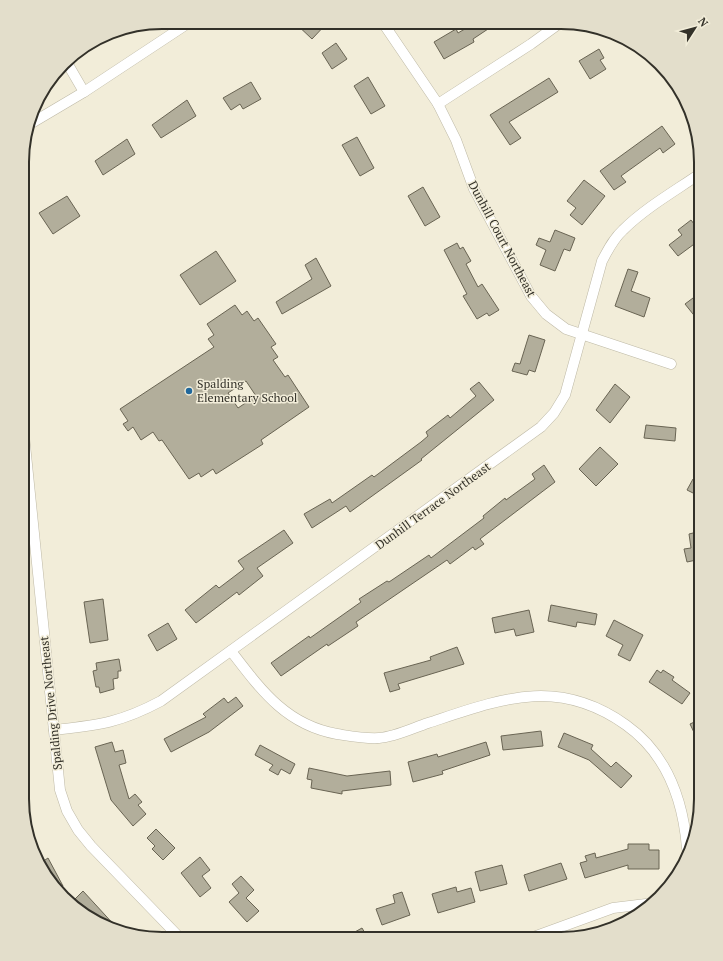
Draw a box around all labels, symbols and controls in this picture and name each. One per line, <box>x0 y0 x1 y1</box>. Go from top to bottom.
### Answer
north arrow <box>675 8 715 48</box>
text: N <box>695 15 712 30</box>
street label: Dunhill Court Northeast <box>465 178 540 300</box>
place label: Spalding Elementary School <box>197 376 298 405</box>
marker: Spalding Elementary School <box>184 386 194 396</box>
street label: Dunhill Terrace Northeast <box>372 458 494 552</box>
street label: Spalding Drive Northeast <box>36 635 65 771</box>

